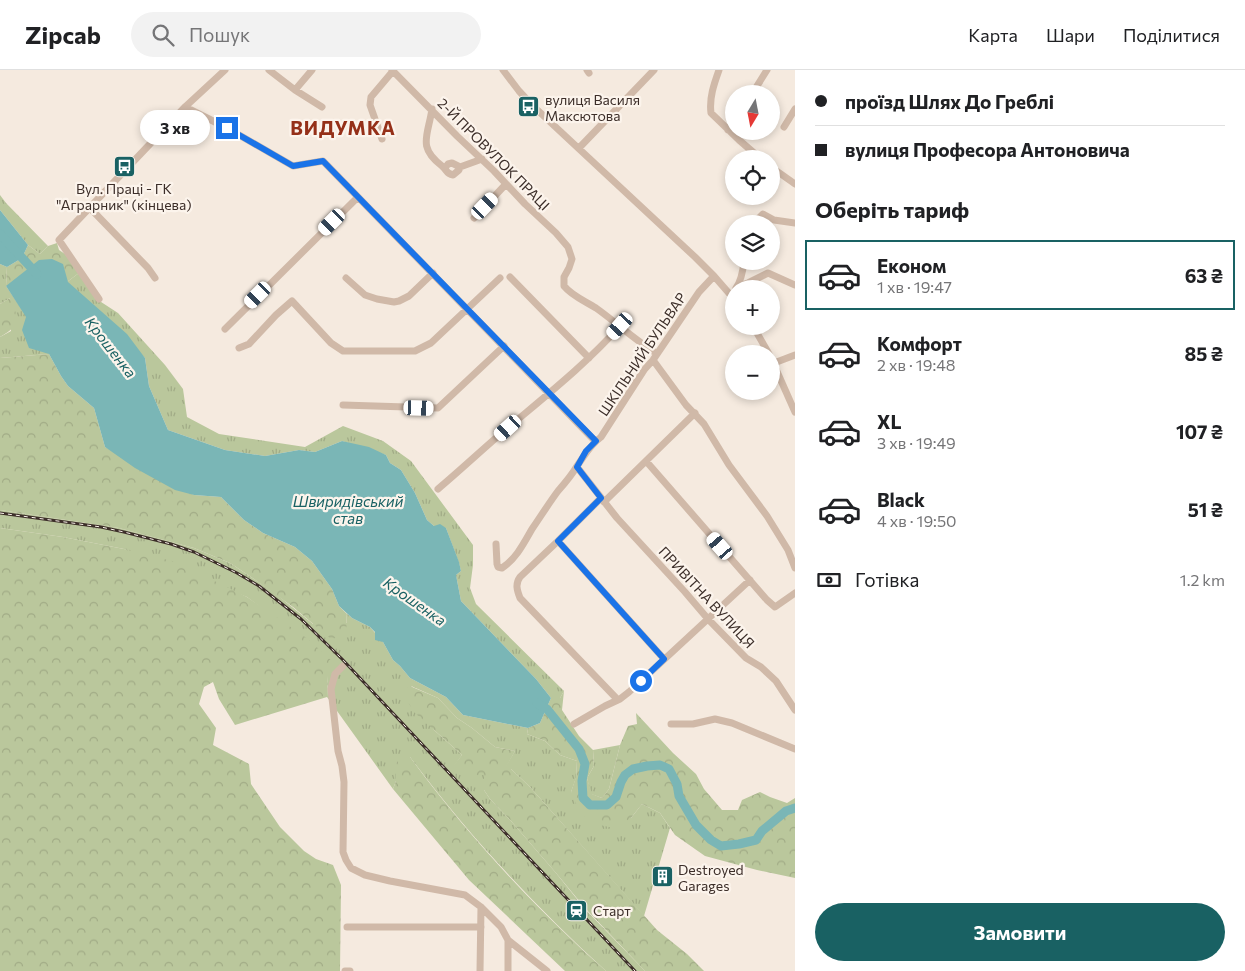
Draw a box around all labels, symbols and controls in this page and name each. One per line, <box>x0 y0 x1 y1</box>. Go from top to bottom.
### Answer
search box <box>131 12 481 57</box>
text: Zipcab <box>25 20 101 49</box>
icon: search <box>149 21 177 49</box>
text: Пошук <box>189 23 250 46</box>
text: Карта <box>968 24 1018 46</box>
text: Шари <box>1046 24 1095 46</box>
text: Поділитися <box>1123 24 1220 46</box>
north arrow <box>725 85 780 140</box>
map controls <box>725 85 780 400</box>
text: проїзд Шлях До Греблі <box>845 90 1054 113</box>
place label: вулиця Василя Максютова <box>545 91 640 124</box>
street label: 2-Й ПРОВУЛОК ПРАЦІ <box>434 94 554 214</box>
bus stop icon: вулиця Василя Максютова <box>517 95 541 119</box>
callout: 3 хв <box>140 110 210 146</box>
district label: ВИДУМКА <box>290 116 396 139</box>
route end <box>216 117 238 139</box>
text: 3 хв <box>160 118 190 137</box>
text: вулиця Професора Антоновича <box>845 138 1130 161</box>
button: locate <box>725 150 780 205</box>
bus stop icon: Вул. Праці - ГК "Аграрник" (кінцева) <box>112 154 136 178</box>
place label: Вул. Праці - ГК "Аграрник" (кінцева) <box>56 180 192 213</box>
car <box>469 190 500 222</box>
text: Оберіть тариф <box>815 196 969 223</box>
car <box>316 206 347 238</box>
button: layers <box>725 215 780 270</box>
icon: car <box>817 253 862 298</box>
text: Економ <box>877 254 946 277</box>
text: 63 ₴ <box>1185 264 1223 287</box>
text: 1 хв · 19:47 <box>877 277 952 296</box>
car <box>242 279 273 311</box>
button: + <box>725 280 780 335</box>
street label: ШКІЛЬНИЙ БУЛЬВАР <box>594 289 690 419</box>
car <box>604 310 635 342</box>
water label: Крошенка <box>82 313 141 381</box>
icon: car <box>817 331 862 376</box>
text: Комфорт <box>877 332 962 355</box>
text: 85 ₴ <box>1185 342 1223 365</box>
button: − <box>725 345 780 400</box>
text: 2 хв · 19:48 <box>877 355 955 374</box>
car <box>403 400 434 416</box>
icon: car <box>817 409 862 454</box>
text: XL <box>877 410 902 433</box>
car <box>491 412 524 444</box>
text: 107 ₴ <box>1176 420 1223 443</box>
text: 3 хв · 19:49 <box>877 433 956 452</box>
icon: car <box>817 487 862 532</box>
text: Black <box>877 488 925 511</box>
water label: Швиридівський став <box>293 492 404 527</box>
text: 51 ₴ <box>1188 498 1223 521</box>
text: 4 хв · 19:50 <box>877 511 957 530</box>
car <box>704 530 735 562</box>
street label: ПРИВІТНА ВУЛИЦЯ <box>656 543 758 651</box>
icon: cash <box>815 566 843 594</box>
text: Готівка <box>855 568 919 591</box>
text: 1.2 km <box>1180 570 1225 589</box>
water label: Крошенка <box>380 573 450 629</box>
route start <box>630 670 652 692</box>
place label: Destroyed Garages <box>678 861 744 894</box>
building icon: Destroyed Garages <box>650 865 674 889</box>
station icon: Старт <box>565 898 589 922</box>
place label: Старт <box>593 902 631 919</box>
button: Замовити <box>815 903 1225 961</box>

